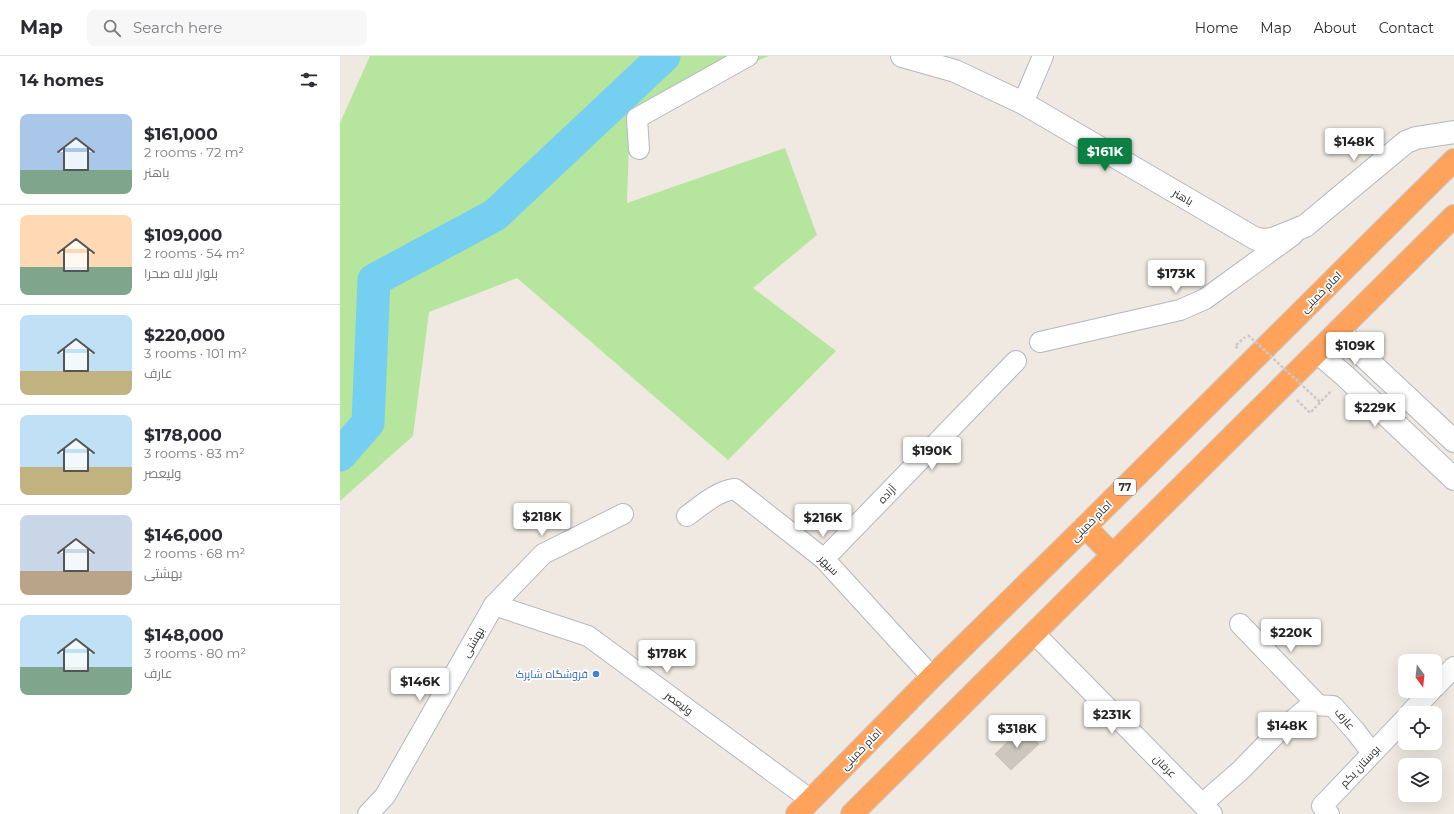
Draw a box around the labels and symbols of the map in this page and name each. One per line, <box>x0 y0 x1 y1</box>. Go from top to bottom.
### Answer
pin: $148K <box>1326 128 1382 162</box>
pin: $161K <box>1077 138 1133 172</box>
street label: باهنر <box>1169 185 1196 208</box>
pin: $173K <box>1148 260 1204 294</box>
street label: امام خمینی <box>1297 268 1345 316</box>
pin: $109K <box>1327 332 1383 366</box>
pin: $229K <box>1347 394 1403 428</box>
pin: $190K <box>904 437 960 471</box>
road number: 77 <box>1114 479 1136 495</box>
street label: آزاده <box>875 482 899 506</box>
street label: امام خمینی <box>1067 497 1115 545</box>
pin: $218K <box>514 503 570 537</box>
pin: $216K <box>795 504 851 538</box>
street label: سپهر <box>815 551 842 578</box>
pin: $220K <box>1263 619 1319 653</box>
street label: بهشتی <box>459 624 487 660</box>
pin: $178K <box>639 640 695 674</box>
north arrow <box>1398 654 1442 698</box>
place label: فروشگاه شاپرک <box>515 667 588 681</box>
pin: $146K <box>392 668 448 702</box>
marker: فروشگاه شاپرک <box>591 669 601 679</box>
street label: ولیعصر <box>661 687 696 718</box>
pin: $231K <box>1084 701 1140 735</box>
street label: عارف <box>1332 705 1358 733</box>
pin: $148K <box>1259 712 1315 746</box>
pin: $318K <box>989 715 1045 749</box>
street label: امام خمینی <box>838 725 885 774</box>
street label: بوستان یکم <box>1337 742 1384 791</box>
street label: عرفان <box>1150 751 1180 781</box>

